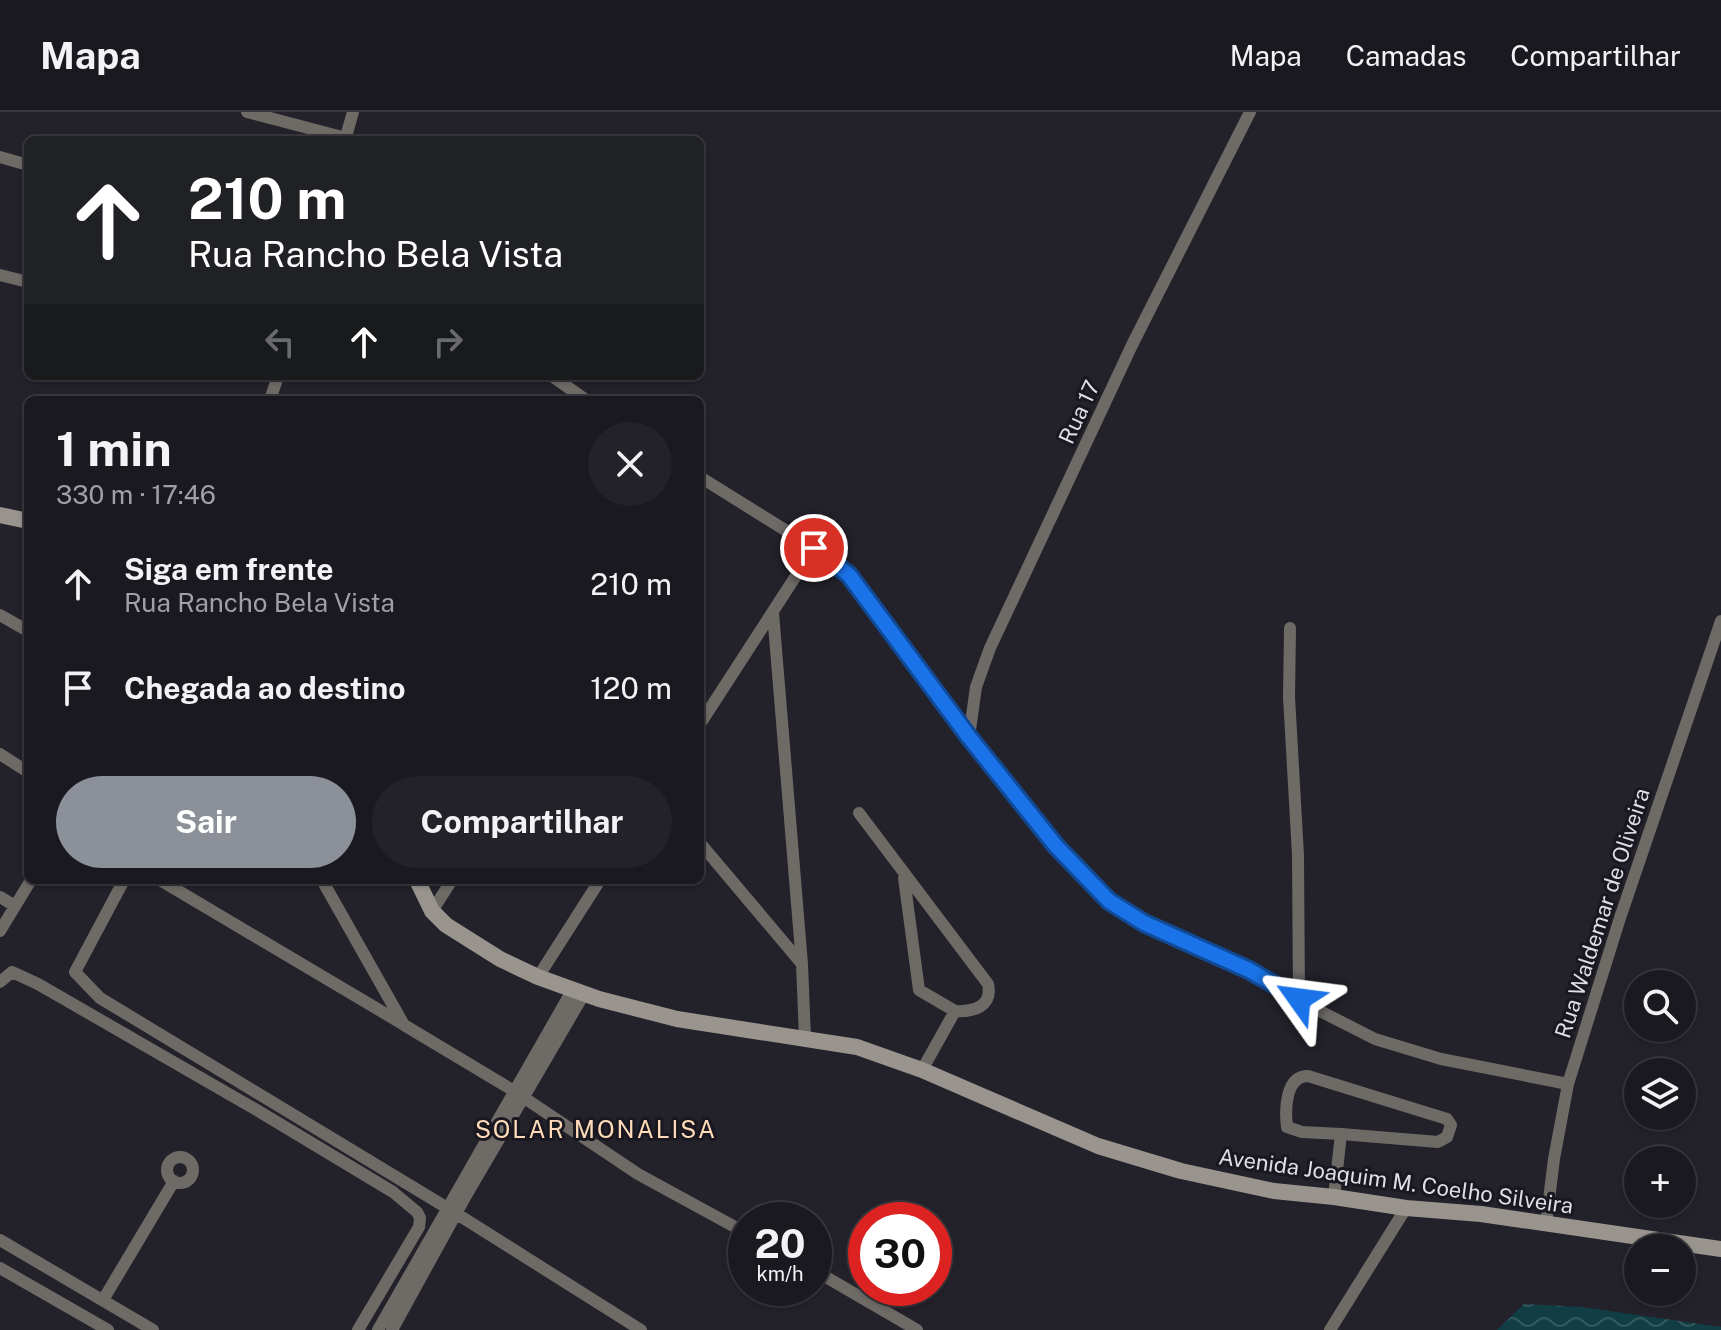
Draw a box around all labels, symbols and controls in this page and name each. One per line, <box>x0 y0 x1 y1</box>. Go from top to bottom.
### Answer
text: Mapa <box>40 33 141 78</box>
text: Mapa <box>1230 39 1302 72</box>
text: Camadas <box>1346 39 1466 72</box>
text: Compartilhar <box>1510 39 1681 72</box>
text: 210 m <box>188 166 346 232</box>
icon: ahead <box>56 168 160 272</box>
text: Rua Rancho Bela Vista <box>188 233 563 275</box>
icon: left <box>258 320 302 364</box>
icon: ahead <box>342 320 386 364</box>
icon: right <box>426 320 470 364</box>
street label: Rua 17 <box>1053 376 1105 448</box>
text: 1 min <box>56 420 172 477</box>
button: close <box>588 422 672 506</box>
text: 330 m · 17:46 <box>56 479 216 510</box>
pin <box>780 514 848 582</box>
icon: arrive <box>792 526 836 570</box>
text: Siga em frente <box>124 551 334 587</box>
icon: ahead <box>56 562 100 606</box>
text: 210 m <box>590 566 672 602</box>
text: Rua Rancho Bela Vista <box>124 587 395 618</box>
icon: arrive <box>56 666 100 710</box>
text: Chegada ao destino <box>124 670 405 706</box>
text: 120 m <box>590 670 672 706</box>
button: Sair <box>56 776 356 868</box>
button: Compartilhar <box>372 776 672 868</box>
street label: Rua Waldemar de Oliveira <box>1549 785 1655 1041</box>
position arrow <box>1257 957 1341 1041</box>
map controls <box>1624 970 1696 1306</box>
button: search <box>1624 970 1696 1042</box>
button: layers <box>1624 1058 1696 1130</box>
district label: SOLAR MONALISA <box>475 1115 717 1143</box>
street label: Avenida Joaquim M. Coelho Silveira <box>1217 1143 1575 1219</box>
button: + <box>1624 1146 1696 1218</box>
speed limit sign: 30 <box>848 1202 952 1306</box>
text: 20 <box>754 1220 806 1267</box>
button: − <box>1624 1234 1696 1306</box>
text: km/h <box>756 1262 804 1286</box>

